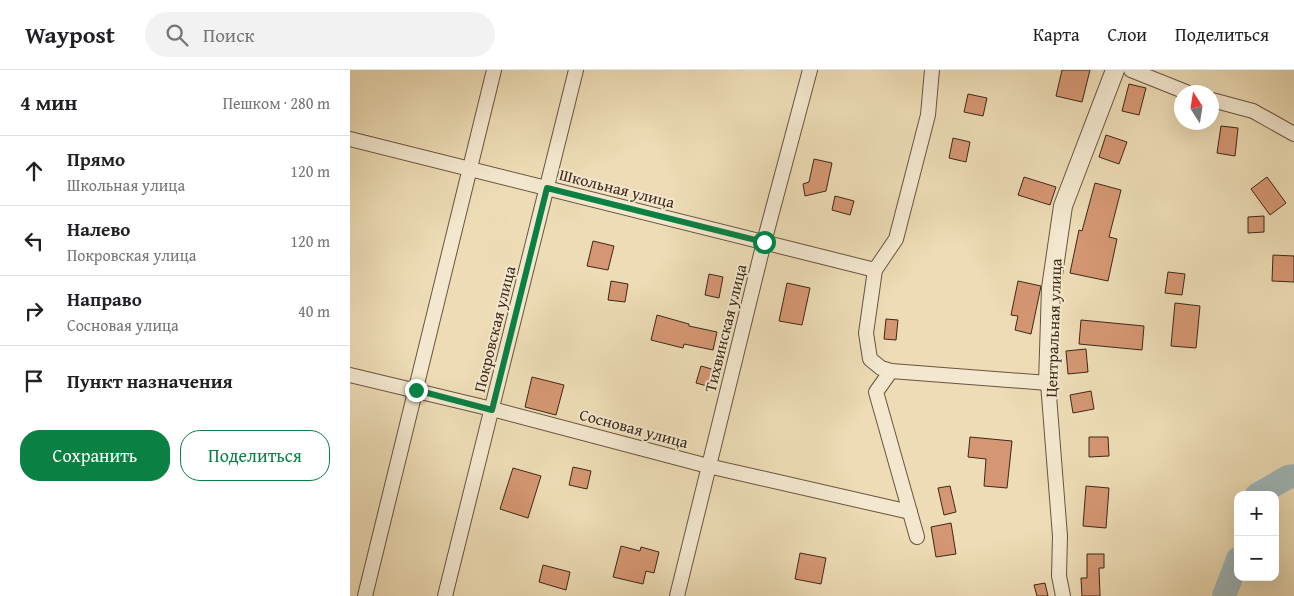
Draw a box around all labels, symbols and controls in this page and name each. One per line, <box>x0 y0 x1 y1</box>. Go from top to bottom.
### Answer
search box <box>145 12 495 57</box>
text: Waypost <box>25 17 115 52</box>
icon: search <box>163 21 191 49</box>
text: Поиск <box>203 21 255 49</box>
text: Карта <box>1033 21 1080 48</box>
text: Слои <box>1108 21 1147 48</box>
text: Поделиться <box>1175 21 1269 48</box>
north arrow <box>1174 85 1219 130</box>
text: 4 мин <box>20 87 77 118</box>
text: Пешком · 280 m <box>223 91 330 115</box>
text: Прямо <box>67 145 125 173</box>
icon: ahead <box>20 157 48 185</box>
text: 120 m <box>290 159 330 183</box>
street label: Школьная улица <box>557 162 678 214</box>
text: Школьная улица <box>67 173 185 197</box>
text: Налево <box>67 215 130 243</box>
icon: left <box>20 227 48 255</box>
text: 120 m <box>290 229 330 253</box>
route start <box>753 231 776 254</box>
text: Покровская улица <box>67 243 196 267</box>
street label: Центральная улица <box>1039 258 1067 398</box>
street label: Тихвинская улица <box>697 261 753 395</box>
street label: Покровская улица <box>467 263 521 395</box>
text: Направо <box>67 285 142 313</box>
icon: right <box>20 297 48 325</box>
text: 40 m <box>298 299 330 323</box>
text: Сосновая улица <box>67 313 179 337</box>
icon: arrive <box>20 367 48 395</box>
text: Пункт назначения <box>67 367 233 395</box>
route end <box>405 379 428 402</box>
street label: Сосновая улица <box>577 402 691 454</box>
button: Сохранить <box>20 430 170 481</box>
button: Поделиться <box>180 430 330 481</box>
map controls <box>1234 491 1279 581</box>
button: + <box>1234 491 1279 536</box>
button: − <box>1234 536 1279 581</box>

